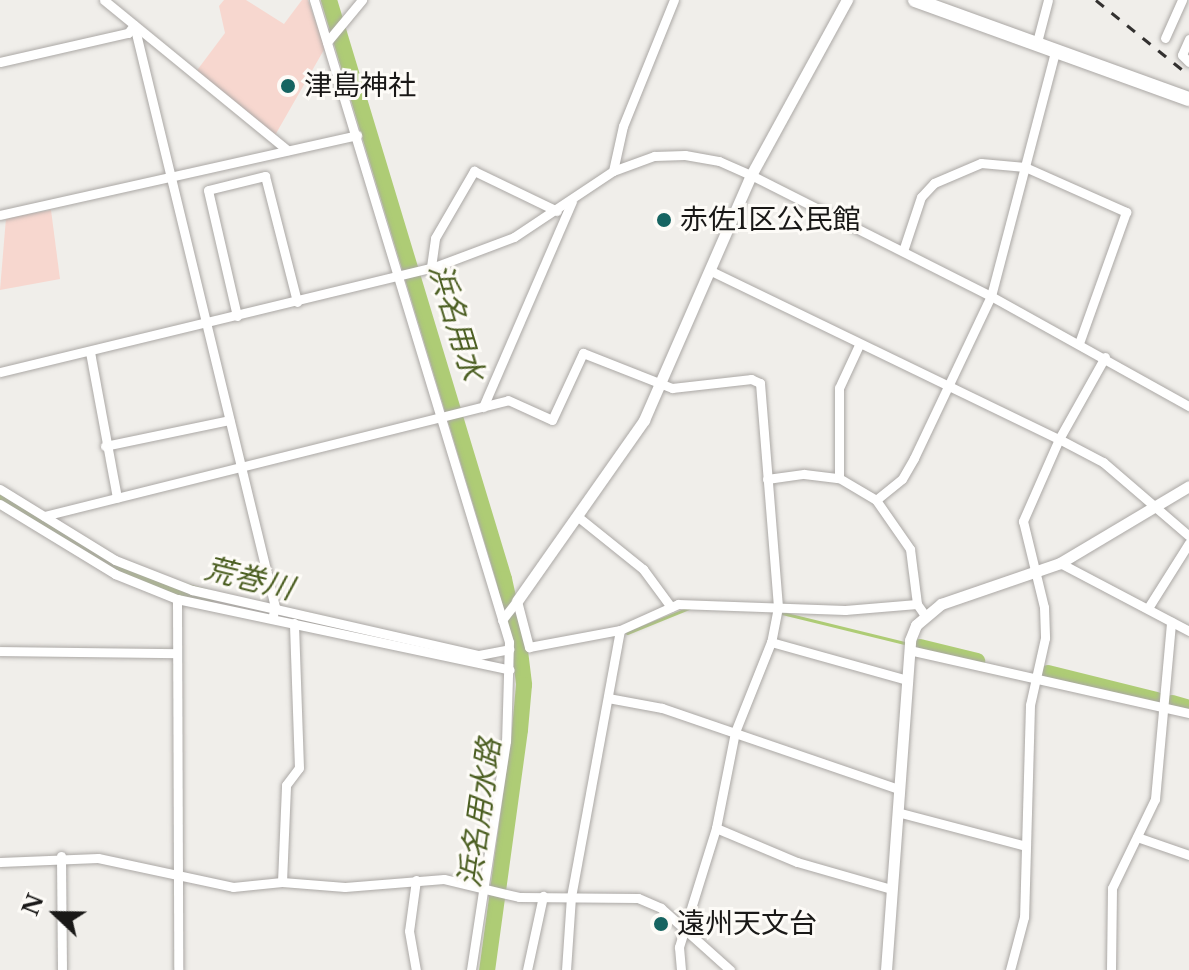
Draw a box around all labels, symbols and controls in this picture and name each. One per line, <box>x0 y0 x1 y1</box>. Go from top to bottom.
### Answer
place label: 津島神社 <box>304 69 416 103</box>
marker: 津島神社 <box>279 77 297 95</box>
place label: 赤佐1区公民館 <box>680 203 860 237</box>
marker: 赤佐1区公民館 <box>655 211 673 229</box>
water label: 浜名用水 <box>421 259 491 385</box>
water label: 荒巻川 <box>201 551 297 607</box>
water label: 浜名用水路 <box>452 736 508 890</box>
north arrow <box>16 874 96 954</box>
text: N <box>17 890 50 919</box>
place label: 遠州天文台 <box>677 907 817 941</box>
marker: 遠州天文台 <box>652 915 670 933</box>

